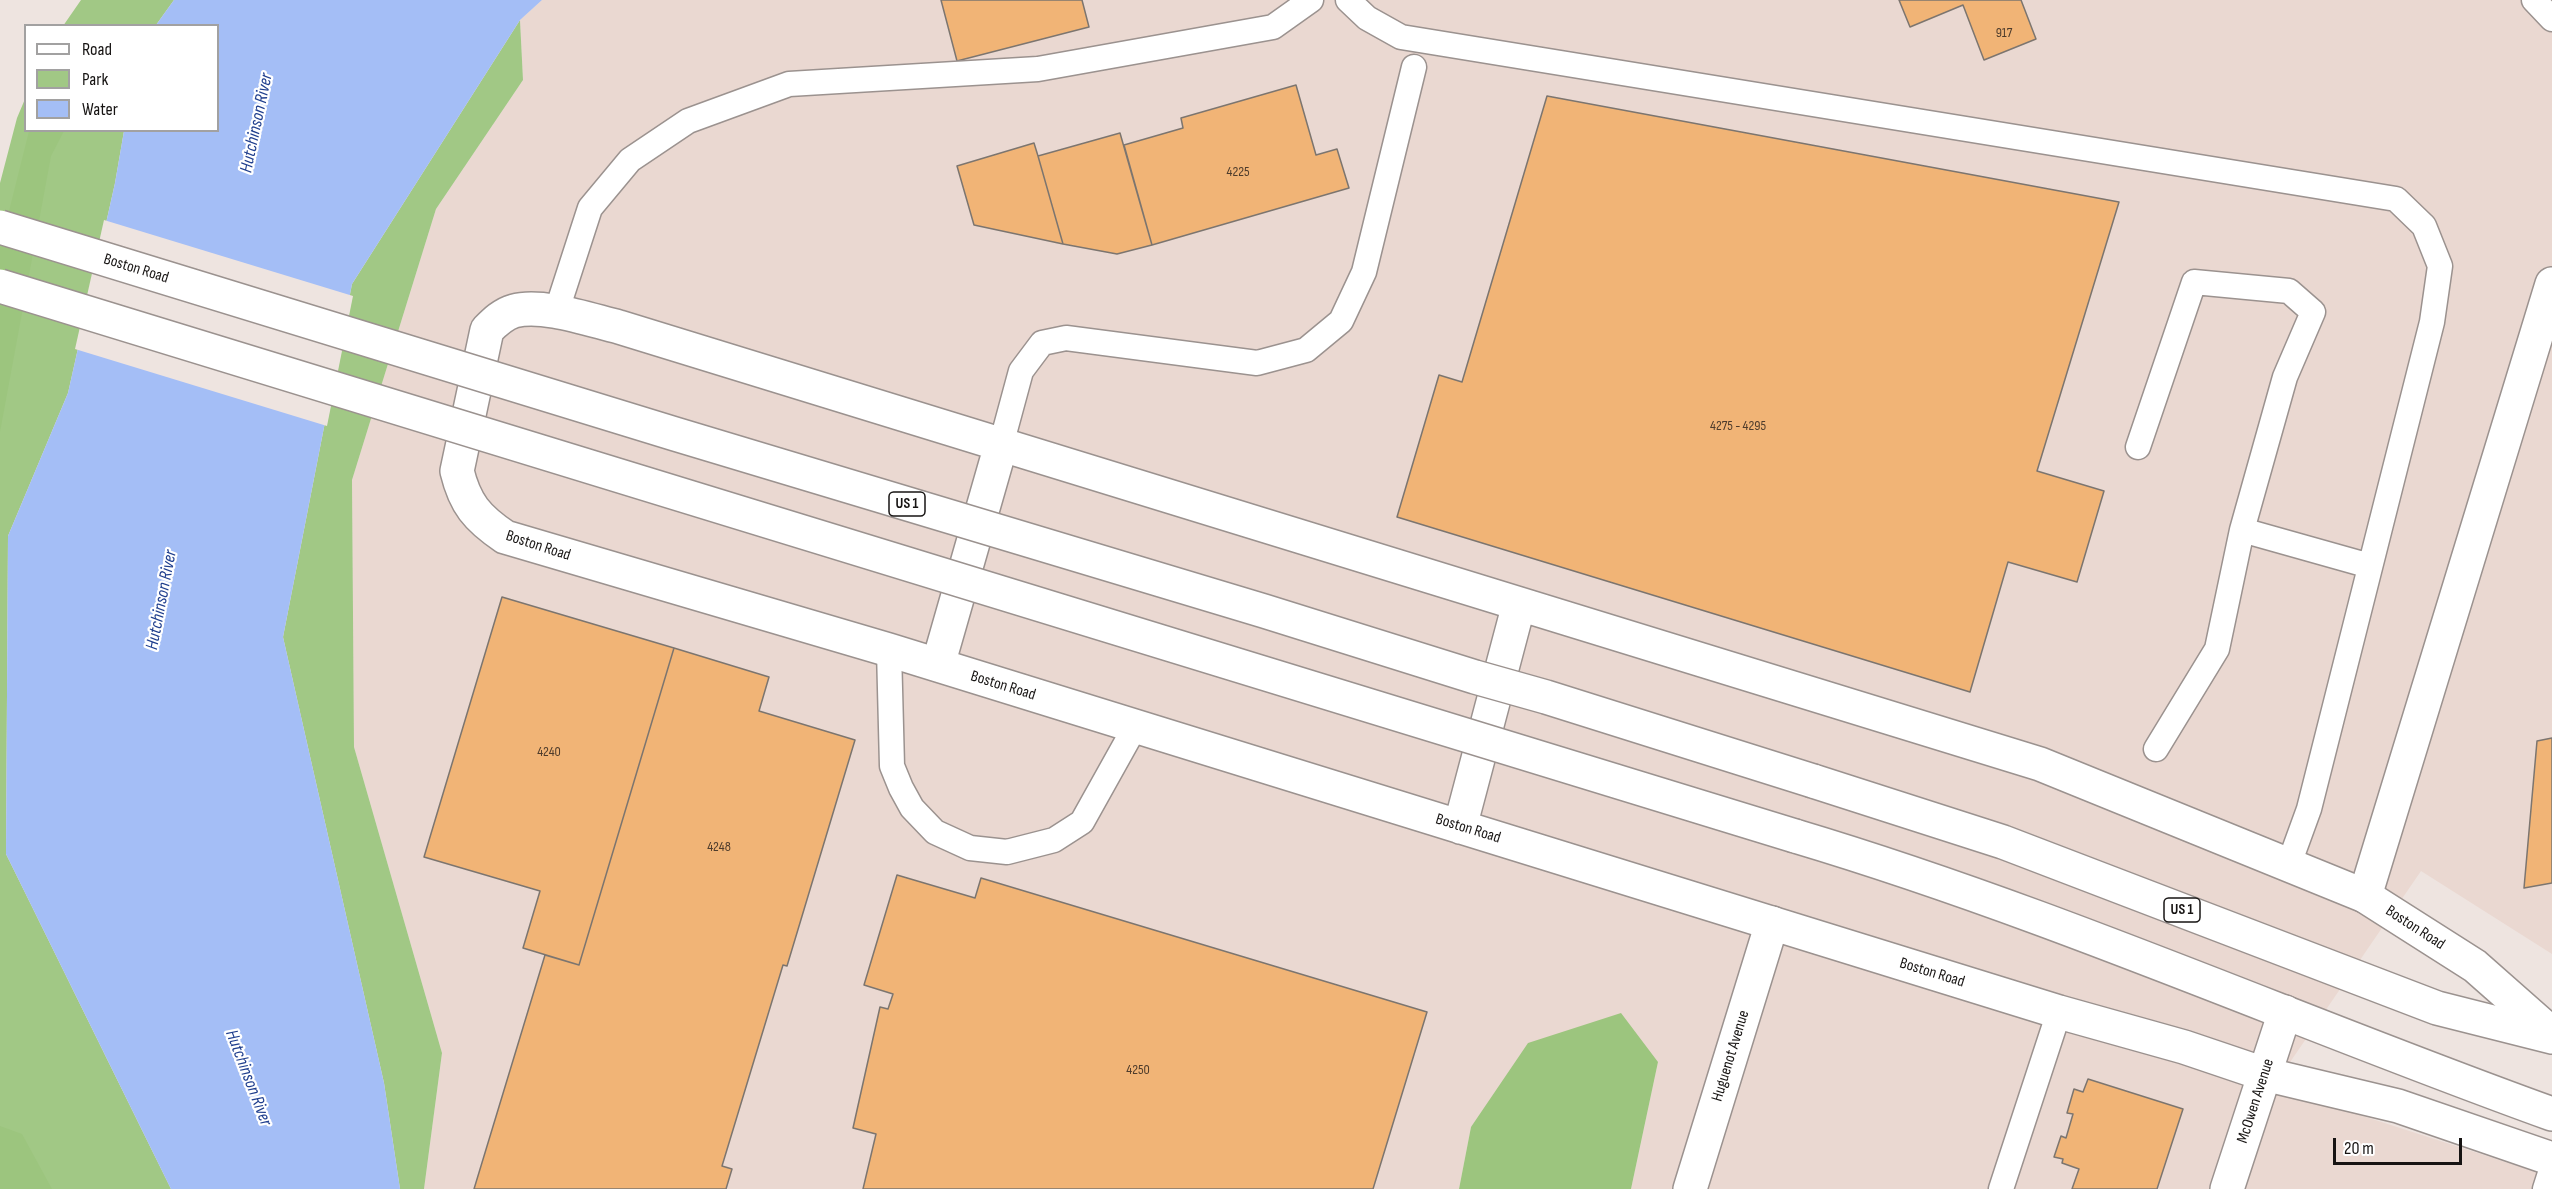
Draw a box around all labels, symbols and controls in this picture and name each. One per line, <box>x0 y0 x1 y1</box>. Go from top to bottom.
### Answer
legend <box>24 24 219 132</box>
house number: 917 <box>1996 25 2012 41</box>
text: Road <box>82 39 112 60</box>
text: Park <box>82 69 108 90</box>
water label: Hutchinson River <box>236 71 278 175</box>
text: Water <box>82 99 118 120</box>
house number: 4225 <box>1226 164 1250 180</box>
street label: Boston Road <box>101 250 171 288</box>
house number: 4275 - 4295 <box>1710 418 1766 434</box>
road number: US 1 <box>889 492 925 516</box>
street label: Boston Road <box>503 527 573 565</box>
water label: Hutchinson River <box>142 548 182 652</box>
street label: Boston Road <box>968 667 1038 705</box>
house number: 4240 <box>537 744 561 760</box>
street label: Boston Road <box>1433 810 1503 848</box>
house number: 4248 <box>707 839 731 855</box>
road number: US 1 <box>2164 898 2200 922</box>
street label: Boston Road <box>2382 902 2448 954</box>
street label: Boston Road <box>1897 954 1967 992</box>
street label: Huguenot Avenue <box>1708 1008 1754 1104</box>
water label: Hutchinson River <box>220 1027 276 1129</box>
street label: McOwen Avenue <box>2233 1056 2279 1146</box>
house number: 4250 <box>1126 1062 1150 1078</box>
scale bar <box>2336 1126 2465 1164</box>
text: 20 m <box>2344 1138 2374 1159</box>

